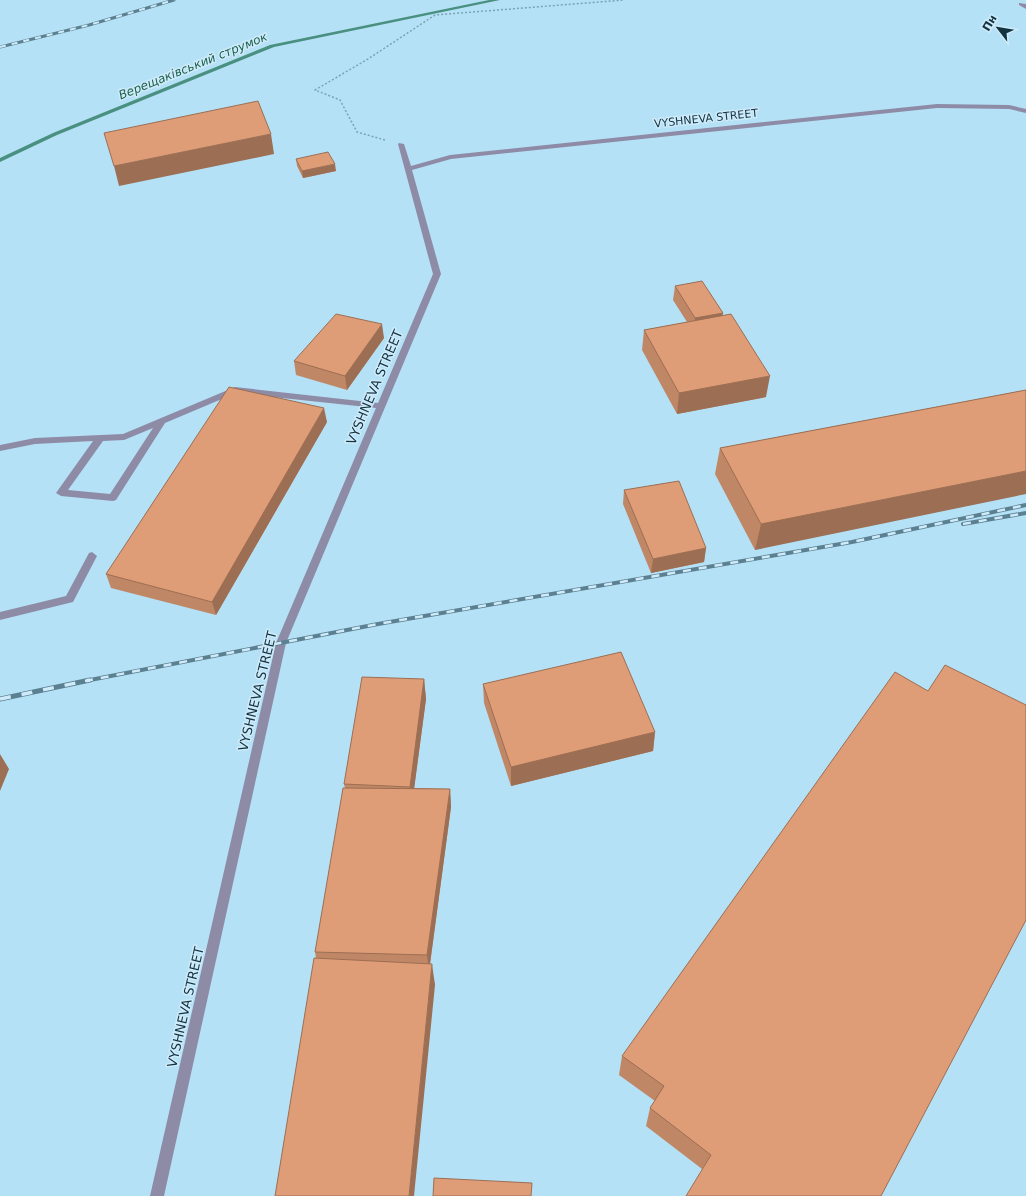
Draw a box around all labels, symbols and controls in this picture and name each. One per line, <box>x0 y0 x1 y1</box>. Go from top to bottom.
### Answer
north arrow <box>978 8 1018 48</box>
text: Пн <box>980 13 1000 34</box>
water label: Верещаківський струмок <box>117 29 270 102</box>
street label: VYSHNEVA STREET <box>653 107 759 130</box>
street label: VYSHNEVA STREET <box>343 327 406 447</box>
street label: VYSHNEVA STREET <box>235 629 280 753</box>
street label: VYSHNEVA STREET <box>164 945 207 1069</box>

